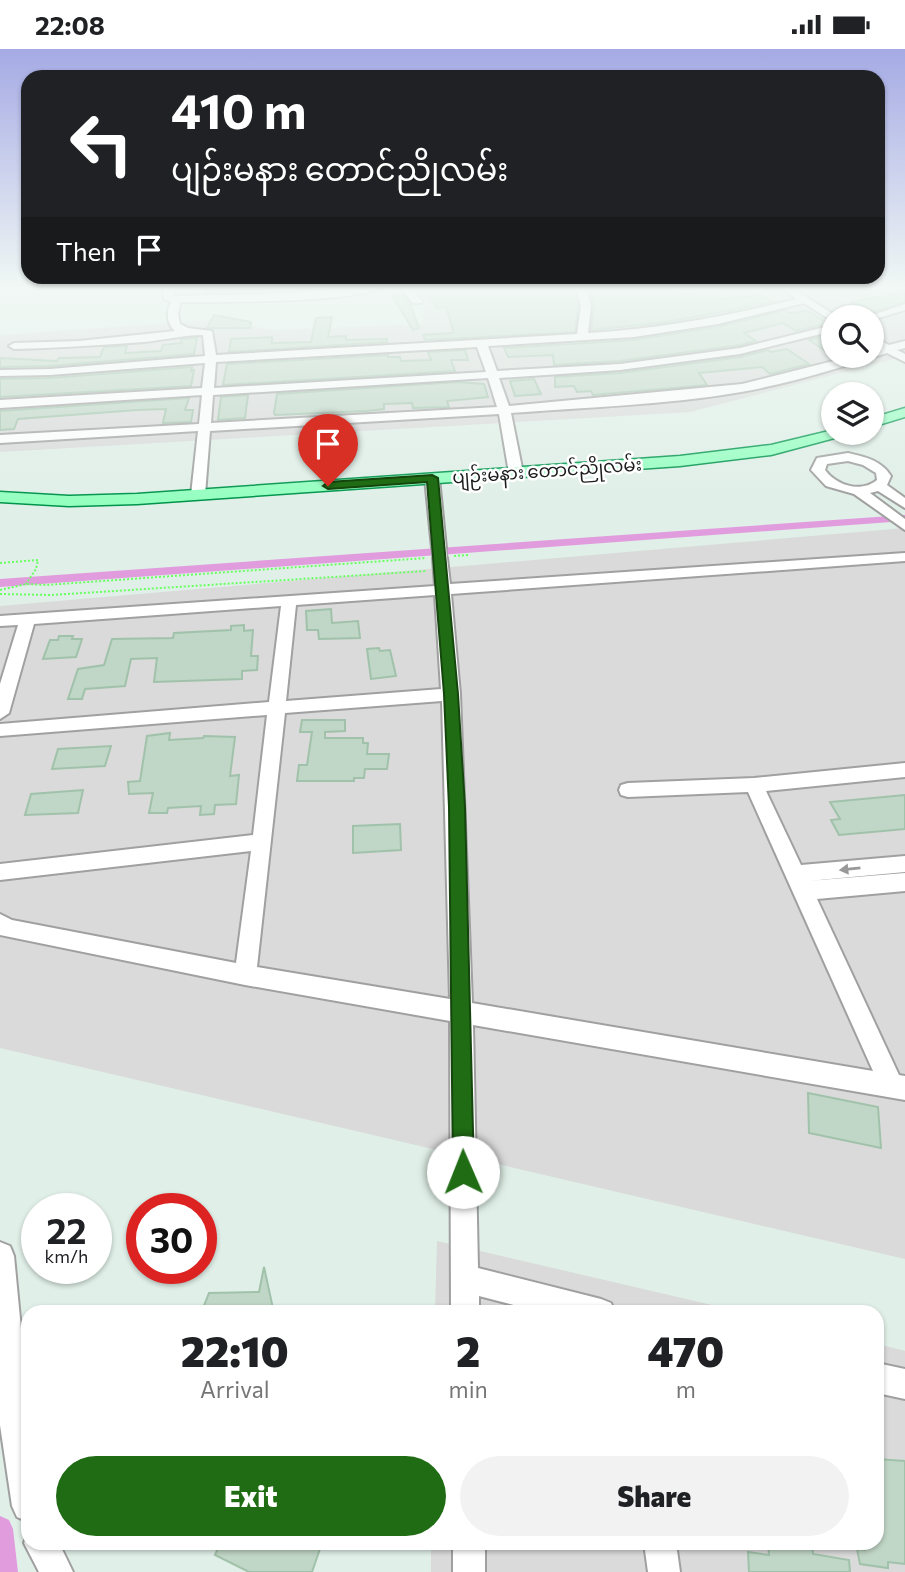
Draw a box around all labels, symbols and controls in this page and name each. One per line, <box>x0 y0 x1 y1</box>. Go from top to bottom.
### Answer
text: 22:08 <box>35 9 105 40</box>
text: 410 m <box>171 79 306 139</box>
icon: left <box>56 98 147 189</box>
text: ပျဉ်းမနား တောင်ညိုလမ်း <box>171 148 508 188</box>
icon: arrive <box>130 231 168 269</box>
text: Then <box>56 235 116 266</box>
map controls <box>821 305 884 445</box>
button: search <box>821 305 884 368</box>
button: layers <box>821 382 884 445</box>
pin <box>298 414 358 486</box>
icon: arrive <box>309 425 347 463</box>
street label: ပျဉ်းမနား တောင်ညိုလမ်း <box>451 450 643 493</box>
one-way arrow <box>839 864 861 875</box>
position arrow <box>426 1135 500 1209</box>
speed limit sign: 30 <box>126 1193 217 1284</box>
text: 22 <box>47 1208 86 1251</box>
text: km/h <box>45 1245 88 1267</box>
text: 22:10 <box>181 1324 289 1376</box>
text: 2 <box>456 1324 480 1376</box>
text: 470 <box>648 1324 724 1376</box>
text: Arrival <box>200 1375 270 1403</box>
text: min <box>449 1375 488 1403</box>
text: m <box>676 1375 696 1403</box>
button: Exit <box>56 1456 446 1536</box>
button: Share <box>460 1456 849 1536</box>

